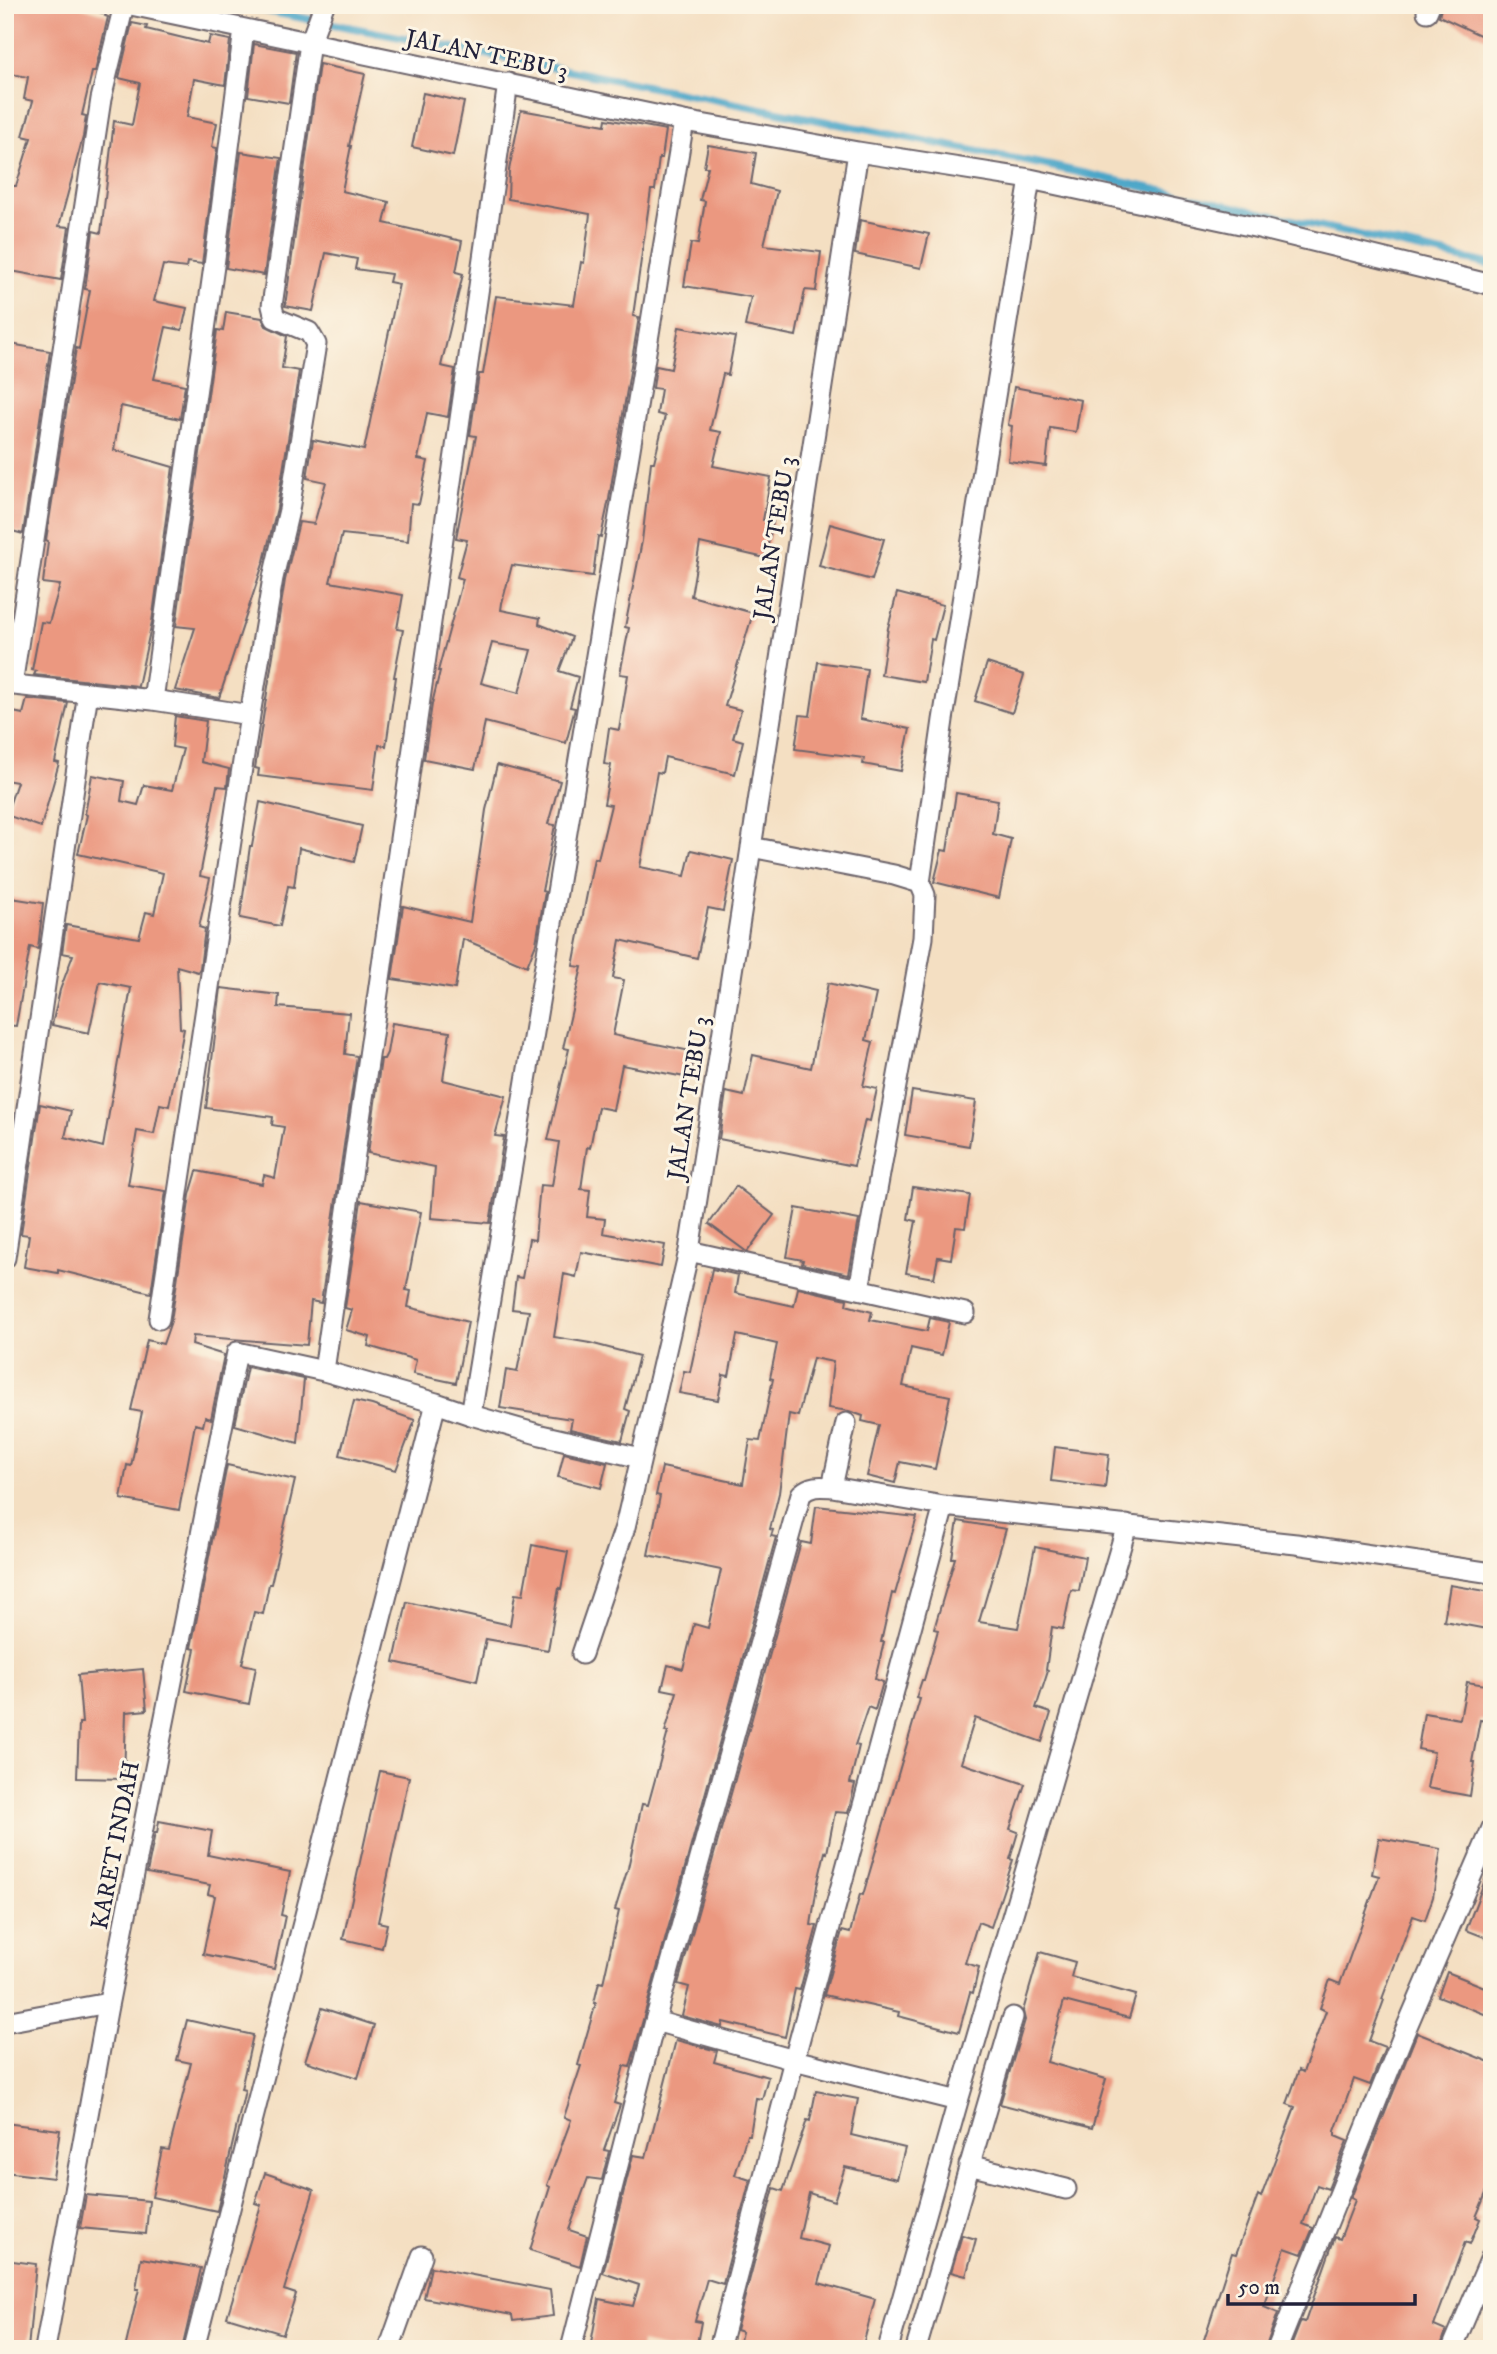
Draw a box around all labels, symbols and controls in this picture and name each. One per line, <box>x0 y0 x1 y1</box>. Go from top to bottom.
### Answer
street label: JALAN TEBU 3 <box>401 23 571 87</box>
street label: JALAN TEBU 3 <box>747 454 803 624</box>
street label: JALAN TEBU 3 <box>661 1014 717 1184</box>
street label: KARET INDAH <box>85 1758 147 1932</box>
scale bar <box>1228 2263 1415 2307</box>
text: 50 m <box>1238 2275 1280 2301</box>

